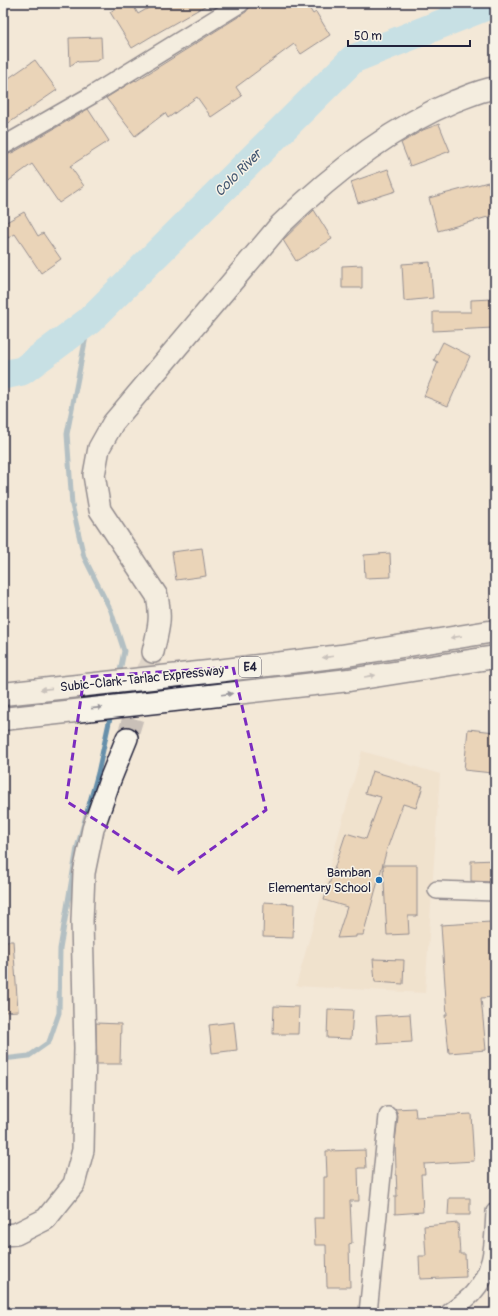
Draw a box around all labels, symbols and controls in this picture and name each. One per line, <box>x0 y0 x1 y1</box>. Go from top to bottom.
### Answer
scale bar <box>348 22 470 48</box>
text: 50 m <box>354 29 382 44</box>
water label: Colo River <box>211 145 266 200</box>
one-way arrow <box>450 635 463 641</box>
one-way arrow <box>322 654 334 660</box>
road number: E4 <box>239 657 261 677</box>
street label: Subic-Clark-Tarlac Expressway <box>59 662 225 696</box>
one-way arrow <box>363 673 376 679</box>
one-way arrow <box>40 686 52 692</box>
one-way arrow <box>221 691 233 697</box>
one-way arrow <box>91 704 103 711</box>
place label: Bamban Elementary School <box>268 865 371 896</box>
marker: Bamban Elementary School <box>374 875 384 885</box>

